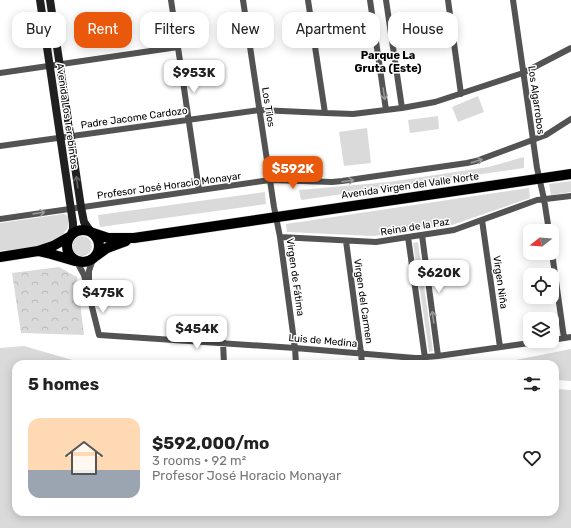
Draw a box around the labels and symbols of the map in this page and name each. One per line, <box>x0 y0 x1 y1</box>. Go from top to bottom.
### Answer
district label: Parque La Gruta (Este) <box>355 49 421 75</box>
pin: $953K <box>166 60 222 94</box>
street label: Avenida Los Terebintos <box>54 62 80 170</box>
street label: Los Algarrobos <box>525 65 547 135</box>
street label: Los Tilos <box>259 86 277 128</box>
one-way arrow <box>380 87 388 100</box>
street label: Padre Jacome Cardozo <box>80 105 189 131</box>
pin: $592K <box>265 156 321 190</box>
one-way arrow <box>470 157 483 164</box>
street label: Profesor José Horacio Monayar <box>96 170 242 202</box>
street label: Avenida Virgen del Valle Norte <box>341 170 480 202</box>
one-way arrow <box>73 176 81 189</box>
one-way arrow <box>341 177 354 184</box>
one-way arrow <box>32 209 45 217</box>
street label: Reina de la Paz <box>380 216 451 238</box>
north arrow <box>523 224 559 260</box>
street label: Virgen de Fátima <box>284 237 306 317</box>
street label: Virgen Niña <box>490 255 510 310</box>
street label: Virgen del Carmen <box>351 258 375 344</box>
pin: $620K <box>411 260 467 294</box>
pin: $475K <box>75 280 131 314</box>
one-way arrow <box>429 311 437 324</box>
pin: $454K <box>169 316 225 350</box>
street label: Luis de Medina <box>288 332 358 350</box>

